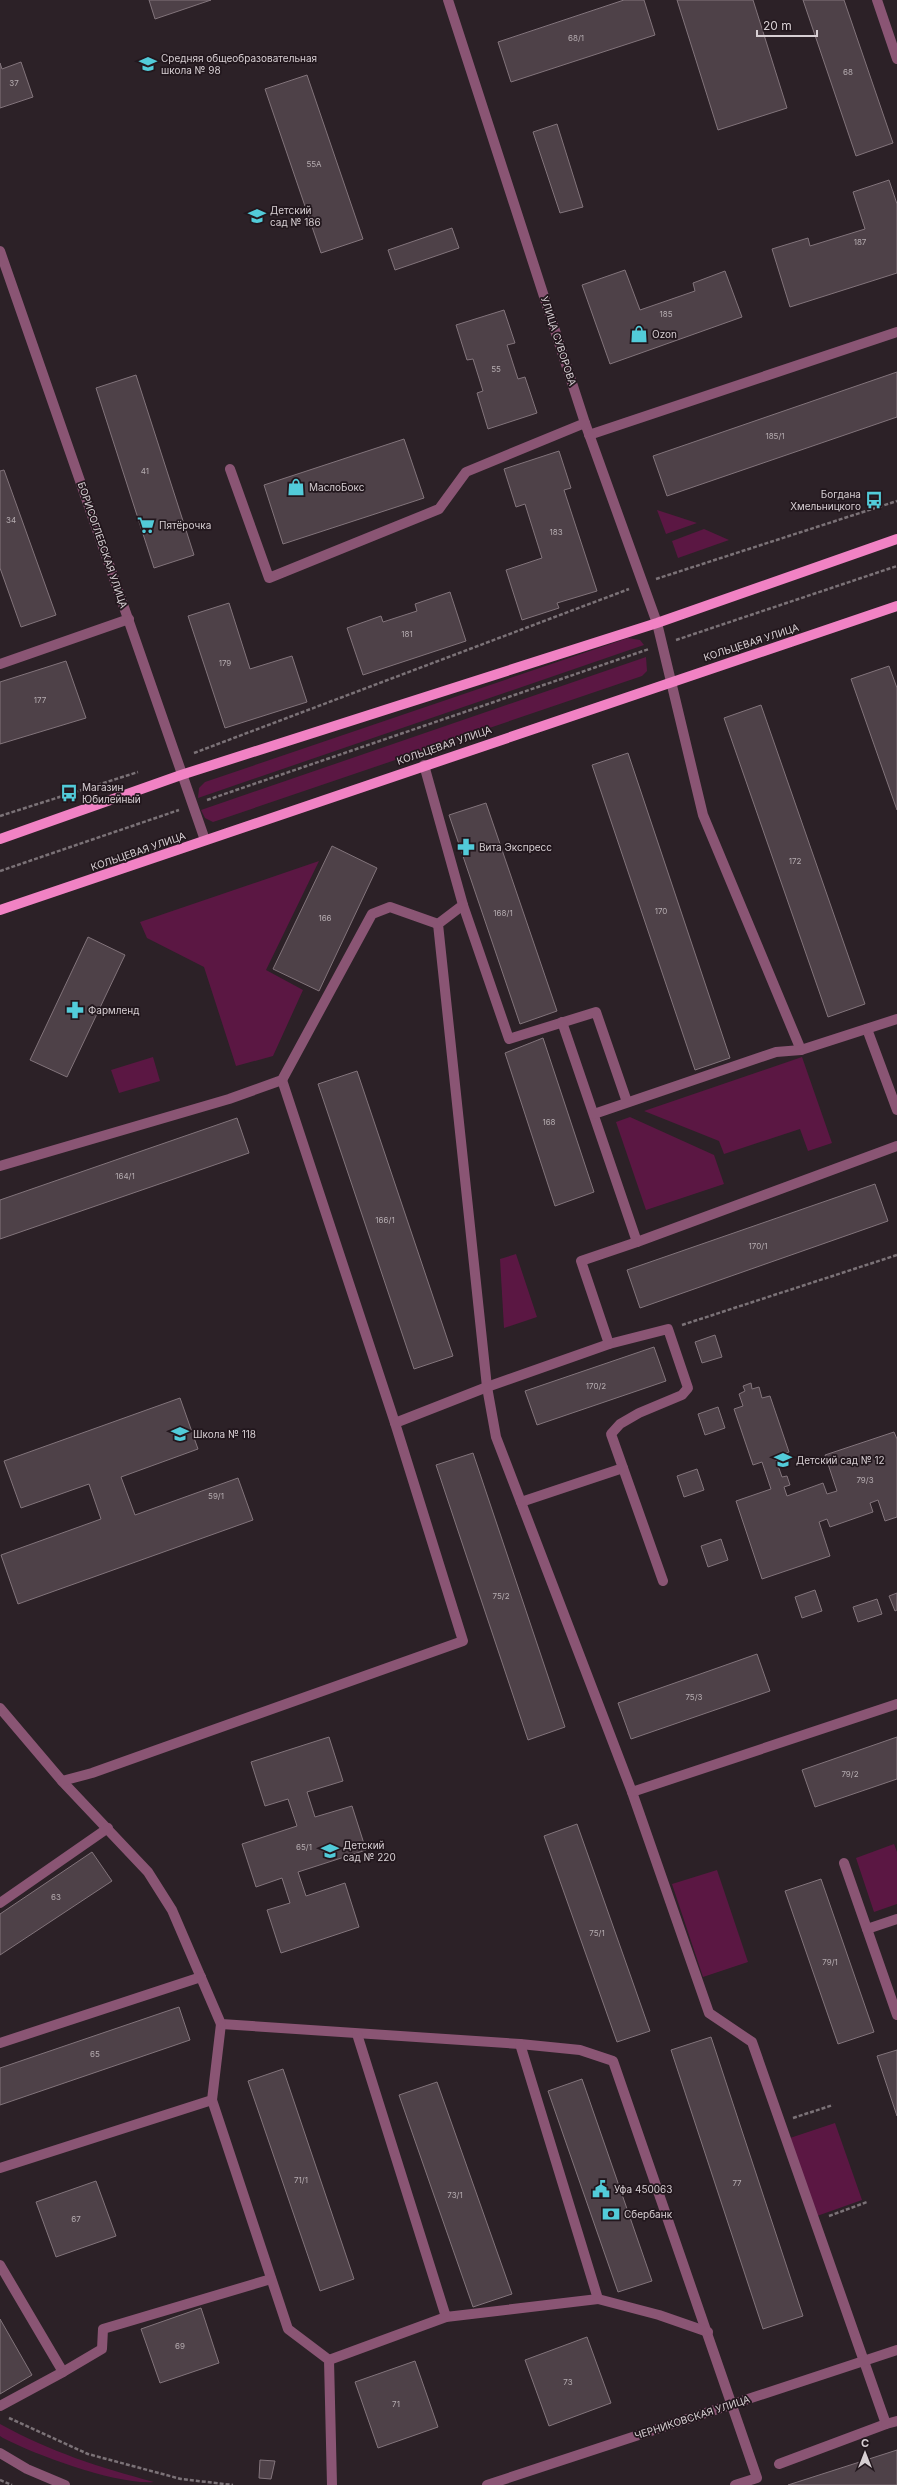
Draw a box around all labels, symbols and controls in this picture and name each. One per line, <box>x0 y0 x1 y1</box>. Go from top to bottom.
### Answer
scale bar <box>757 12 817 38</box>
text: 20 m <box>763 18 792 33</box>
house number: 68/1 <box>568 33 584 43</box>
place label: Средняя общеобразовательная школа № 98 <box>161 52 317 76</box>
school or university icon: Средняя общеобразовательная школа № 98 <box>138 54 158 74</box>
house number: 68 <box>843 67 853 77</box>
house number: 37 <box>9 78 19 88</box>
house number: 55А <box>306 159 322 169</box>
place label: Детский сад № 186 <box>270 204 321 228</box>
school or university icon: Детский сад № 186 <box>247 206 267 226</box>
house number: 187 <box>854 237 867 247</box>
street label: УЛИЦА СУВОРОВА <box>539 295 579 387</box>
house number: 185 <box>659 309 673 319</box>
shop icon: Ozon <box>629 324 649 344</box>
place label: Ozon <box>652 328 677 340</box>
house number: 55 <box>491 364 501 374</box>
house number: 185/1 <box>765 431 785 441</box>
house number: 41 <box>141 466 149 476</box>
shop icon: МаслоБокс <box>286 477 306 497</box>
street label: БОРИСОГЛЕБСКАЯ УЛИЦА <box>76 480 130 610</box>
place label: МаслоБокс <box>309 481 365 493</box>
place label: Богдана Хмельницкого <box>790 488 861 512</box>
bus stop icon: Богдана Хмельницкого <box>864 490 884 510</box>
house number: 34 <box>6 515 16 525</box>
supermarket icon: Пятёрочка <box>136 515 156 535</box>
place label: Пятёрочка <box>159 519 211 531</box>
house number: 183 <box>549 527 563 537</box>
street label: КОЛЬЦЕВАЯ УЛИЦА <box>702 621 800 663</box>
house number: 181 <box>401 629 413 639</box>
house number: 179 <box>219 658 231 668</box>
house number: 177 <box>34 695 47 705</box>
street label: КОЛЬЦЕВАЯ УЛИЦА <box>395 723 493 767</box>
place label: Магазин Юбилейный <box>82 781 141 805</box>
bus stop icon: Магазин Юбилейный <box>59 783 79 803</box>
street label: КОЛЬЦЕВАЯ УЛИЦА <box>89 829 187 873</box>
pharmacy icon: Вита Экспресс <box>456 837 476 857</box>
place label: Вита Экспресс <box>479 841 552 853</box>
house number: 172 <box>789 856 801 866</box>
house number: 170 <box>655 906 667 916</box>
house number: 168/1 <box>493 908 513 918</box>
house number: 166 <box>318 913 332 923</box>
pharmacy icon: Фармленд <box>65 1000 85 1020</box>
place label: Фармленд <box>88 1004 140 1016</box>
house number: 168 <box>542 1117 556 1127</box>
house number: 164/1 <box>115 1171 135 1181</box>
house number: 166/1 <box>375 1215 395 1225</box>
house number: 170/1 <box>749 1241 767 1251</box>
house number: 170/2 <box>586 1381 606 1391</box>
school or university icon: Школа № 118 <box>170 1424 190 1444</box>
place label: Школа № 118 <box>193 1428 256 1440</box>
school or university icon: Детский сад № 12 <box>773 1450 793 1470</box>
place label: Детский сад № 12 <box>796 1454 885 1466</box>
house number: 79/3 <box>856 1475 874 1485</box>
house number: 59/1 <box>208 1491 224 1501</box>
house number: 75/2 <box>492 1591 510 1601</box>
house number: 75/3 <box>685 1692 703 1702</box>
house number: 79/2 <box>841 1769 859 1779</box>
place label: Детский сад № 220 <box>343 1839 396 1863</box>
school or university icon: Детский сад № 220 <box>320 1841 340 1861</box>
house number: 65/1 <box>296 1842 312 1852</box>
house number: 63 <box>51 1892 61 1902</box>
house number: 75/1 <box>589 1928 605 1938</box>
house number: 79/1 <box>822 1957 838 1967</box>
house number: 65 <box>90 2049 100 2059</box>
house number: 71/1 <box>294 2175 308 2185</box>
house number: 77 <box>732 2178 742 2188</box>
public building icon: Уфа 450063 <box>591 2179 611 2199</box>
place label: Уфа 450063 <box>614 2183 672 2195</box>
house number: 73/1 <box>447 2190 463 2200</box>
bank icon: Сбербанк <box>601 2204 621 2224</box>
place label: Сбербанк <box>624 2208 673 2220</box>
house number: 67 <box>71 2214 81 2224</box>
house number: 69 <box>175 2341 185 2351</box>
house number: 73 <box>563 2377 573 2387</box>
street label: ЧЕРНИКОВСКАЯ УЛИЦА <box>633 2393 751 2441</box>
house number: 71 <box>392 2399 400 2409</box>
north arrow <box>845 2433 885 2473</box>
text: С <box>861 2436 869 2450</box>

